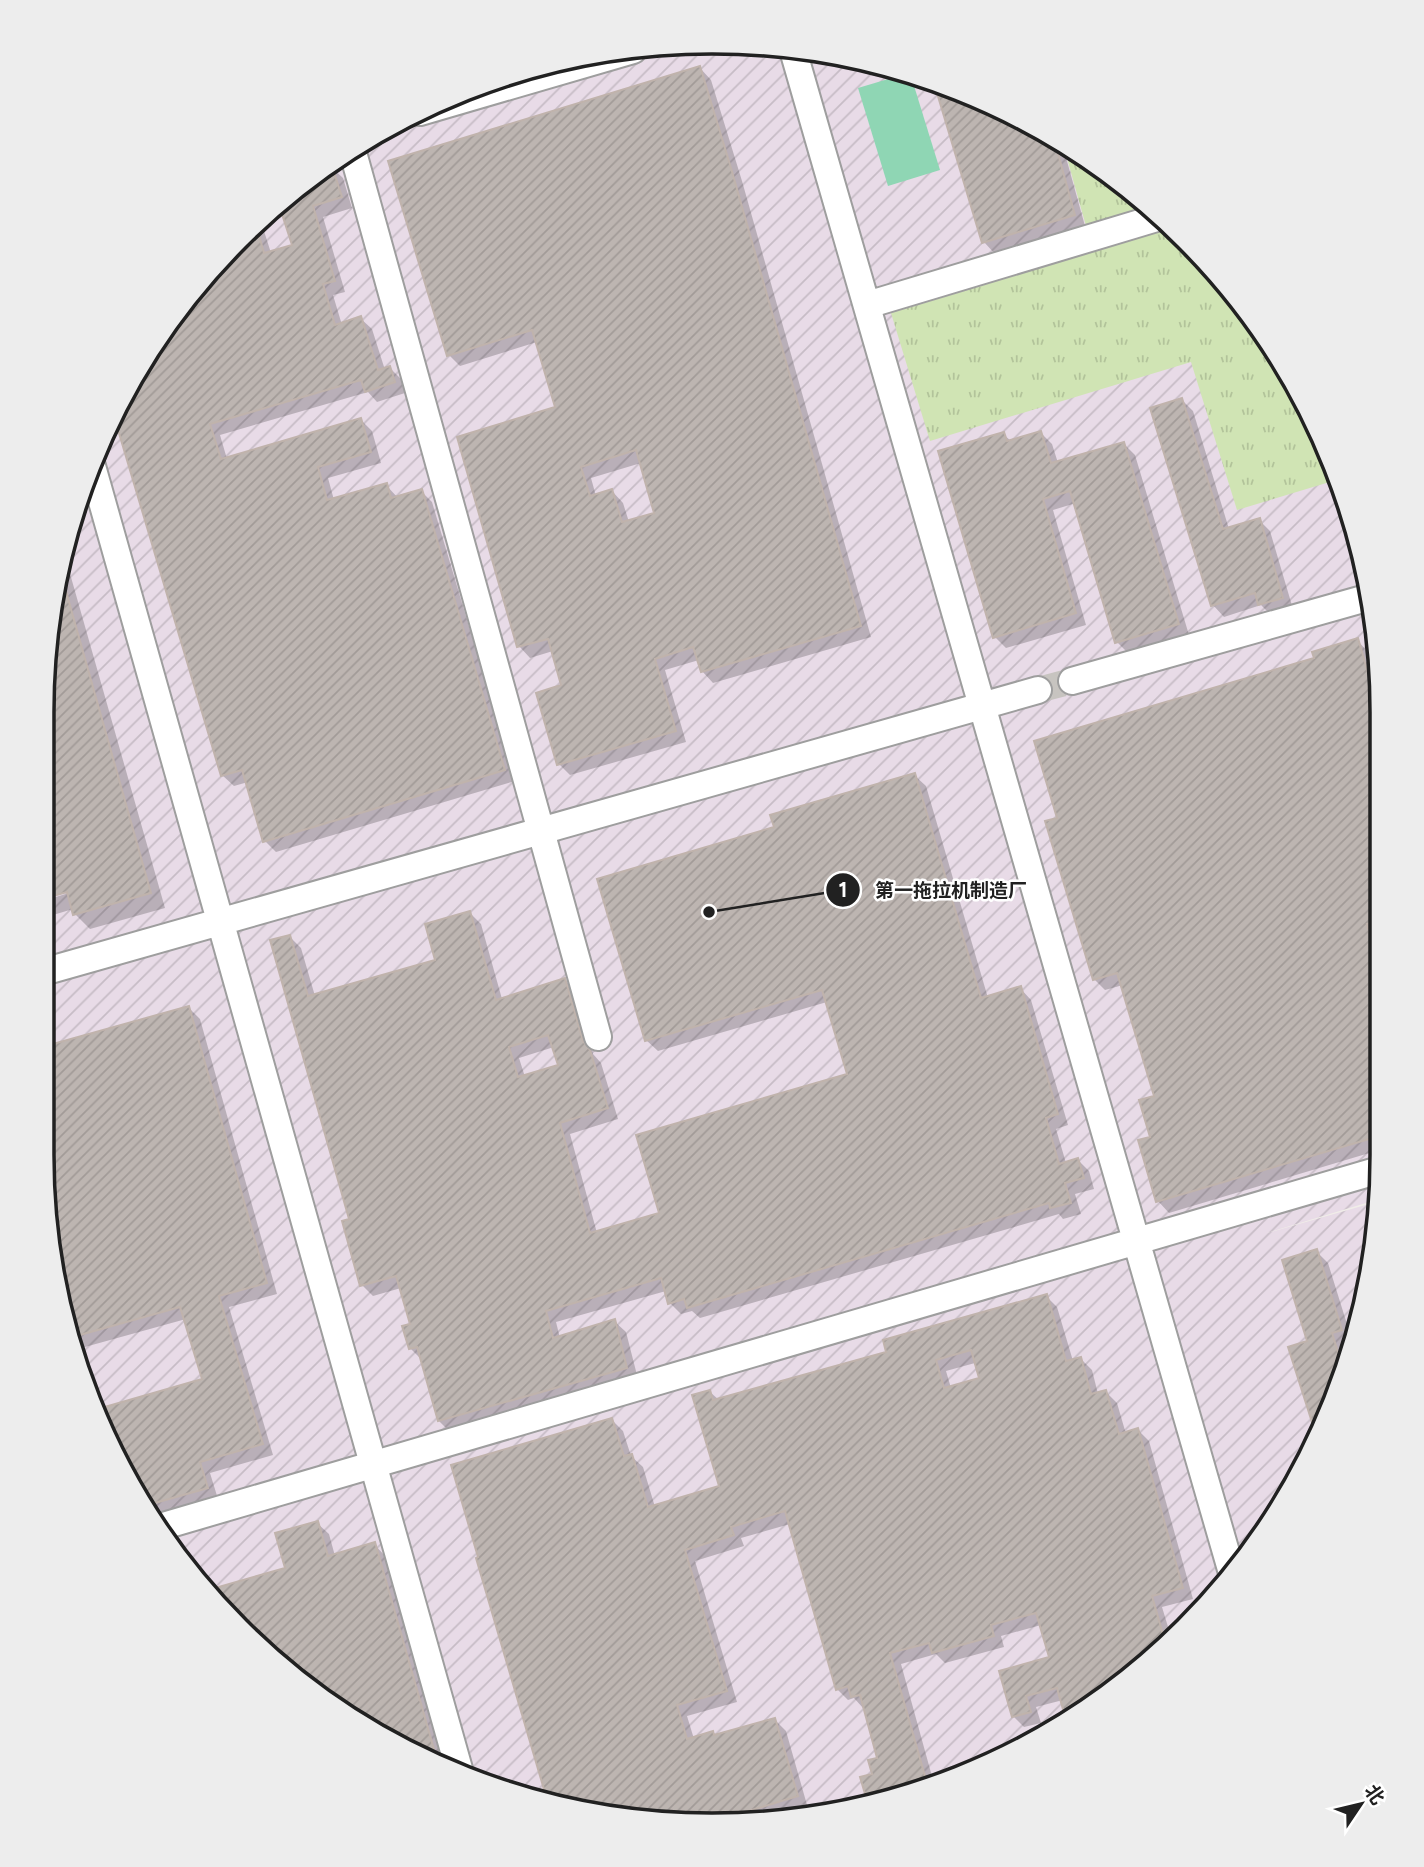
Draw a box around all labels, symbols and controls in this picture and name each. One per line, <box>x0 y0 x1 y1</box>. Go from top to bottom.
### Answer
callout: 第一拖拉机制造厂 <box>826 870 1041 910</box>
text: 1 <box>839 877 847 902</box>
text: 第一拖拉机制造厂 <box>875 879 1027 902</box>
north arrow <box>1326 1769 1396 1839</box>
text: 北 <box>1360 1780 1389 1809</box>

